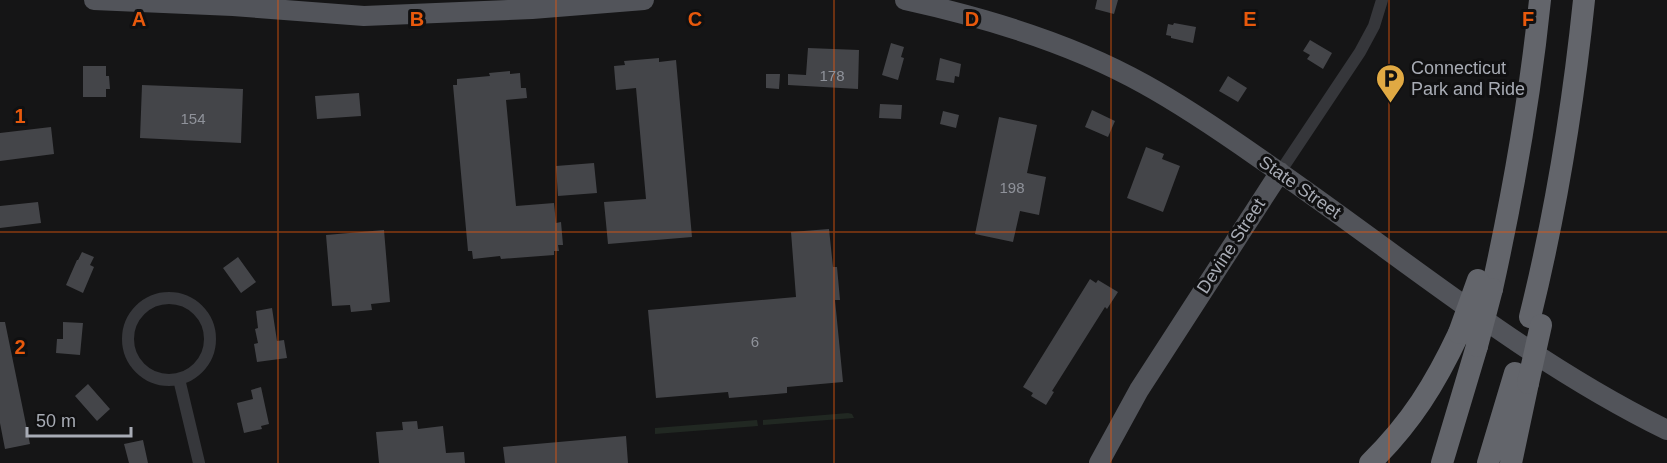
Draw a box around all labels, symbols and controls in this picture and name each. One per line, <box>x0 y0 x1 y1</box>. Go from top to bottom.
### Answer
text: A <box>132 8 146 30</box>
text: B <box>410 8 424 30</box>
text: C <box>688 8 702 30</box>
text: D <box>965 8 979 30</box>
text: E <box>1243 8 1257 30</box>
text: F <box>1522 8 1534 30</box>
place label: Connecticut Park and Ride <box>1411 58 1525 99</box>
parking icon: Connecticut Park and Ride <box>1374 62 1406 104</box>
house number: 178 <box>819 67 845 84</box>
text: 1 <box>14 105 26 127</box>
house number: 154 <box>180 110 206 127</box>
street label: State Street <box>1255 152 1345 222</box>
house number: 198 <box>999 179 1025 196</box>
street label: Devine Street <box>1193 195 1269 297</box>
house number: 6 <box>751 333 759 350</box>
text: 2 <box>14 336 26 358</box>
scale bar <box>27 400 130 438</box>
text: 50 m <box>36 411 76 431</box>

